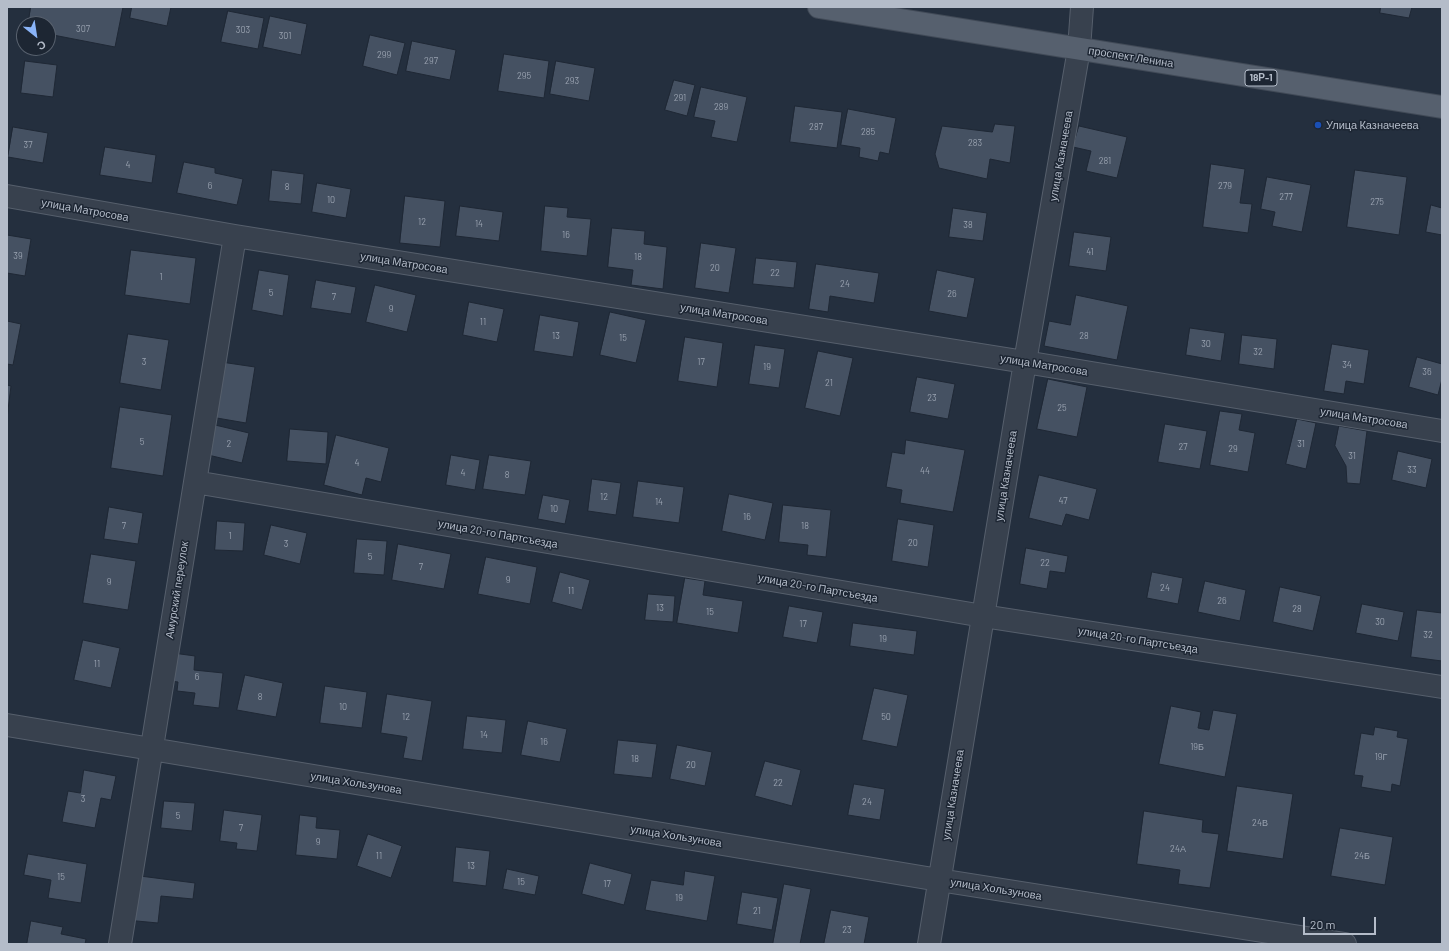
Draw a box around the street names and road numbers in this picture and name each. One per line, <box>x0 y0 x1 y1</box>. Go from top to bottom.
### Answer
street label: проспект Ленина <box>1088 44 1174 70</box>
road number: 18Р-1 <box>1245 70 1277 86</box>
street label: улица Казначеева <box>1047 110 1075 202</box>
street label: улица Матросова <box>40 196 130 224</box>
street label: улица Матросова <box>359 250 449 276</box>
street label: улица Матросова <box>679 301 769 327</box>
street label: улица Матросова <box>999 352 1089 378</box>
street label: улица Матросова <box>1319 405 1409 431</box>
street label: улица Казначеева <box>992 430 1020 522</box>
street label: улица 20-го Партсъезда <box>437 517 559 551</box>
street label: Амурский переулок <box>163 540 191 640</box>
street label: улица 20-го Партсъезда <box>757 571 879 605</box>
street label: улица 20-го Партсъезда <box>1077 624 1199 656</box>
street label: улица Казначеева <box>939 749 967 841</box>
street label: улица Хользунова <box>309 769 403 797</box>
street label: улица Хользунова <box>629 822 723 850</box>
street label: улица Хользунова <box>949 875 1043 903</box>

